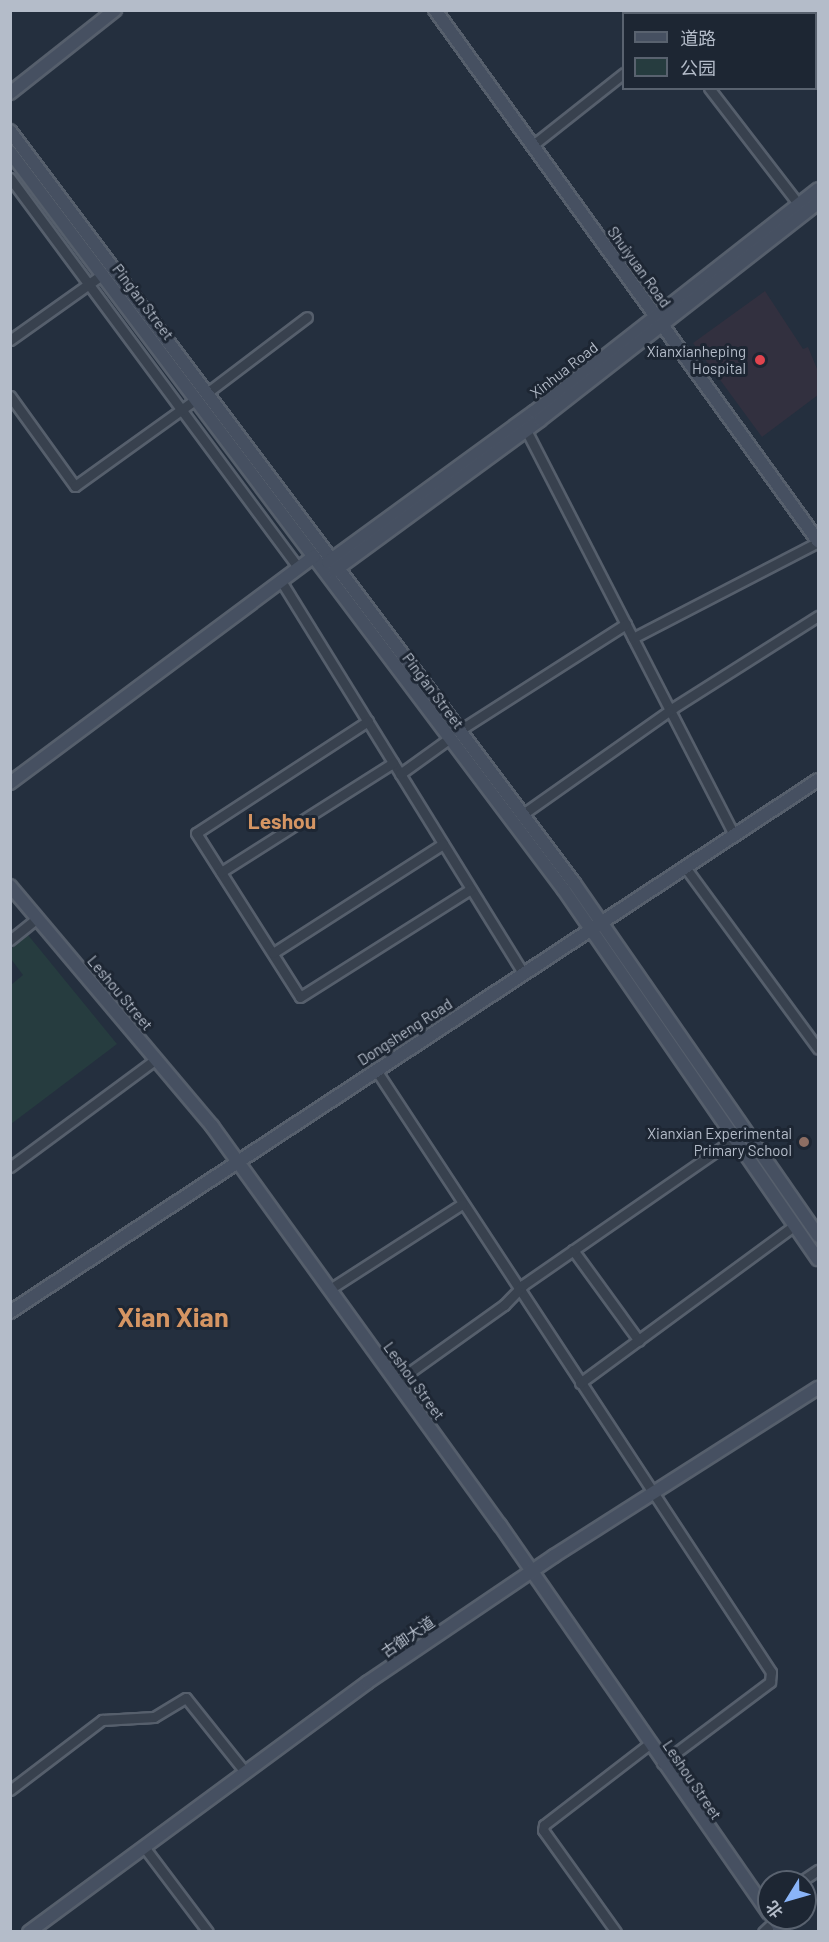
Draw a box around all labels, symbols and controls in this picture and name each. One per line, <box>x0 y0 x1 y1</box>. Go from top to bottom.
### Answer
legend <box>622 12 817 90</box>
text: 道路 <box>680 27 716 49</box>
text: 公园 <box>680 57 716 79</box>
street label: Shuiyuan Road <box>604 223 674 311</box>
street label: Ping'an Street <box>109 261 177 343</box>
street label: Xinhua Road <box>527 338 601 402</box>
place label: Xianxianheping Hospital <box>647 342 746 377</box>
marker: Xianxianheping Hospital <box>751 351 769 369</box>
street label: Ping'an Street <box>399 650 467 732</box>
district label: Leshou <box>248 808 316 834</box>
street label: Leshou Street <box>84 952 156 1034</box>
street label: Dongsheng Road <box>354 995 456 1069</box>
place label: Xianxian Experimental Primary School <box>647 1124 792 1159</box>
marker: Xianxian Experimental Primary School <box>797 1135 811 1149</box>
district label: Xian Xian <box>117 1301 229 1333</box>
street label: Leshou Street <box>380 1339 448 1423</box>
street label: 古御大道 <box>378 1613 438 1661</box>
street label: Leshou Street <box>659 1737 725 1823</box>
north arrow <box>757 1870 817 1930</box>
text: 北 <box>761 1898 786 1922</box>

